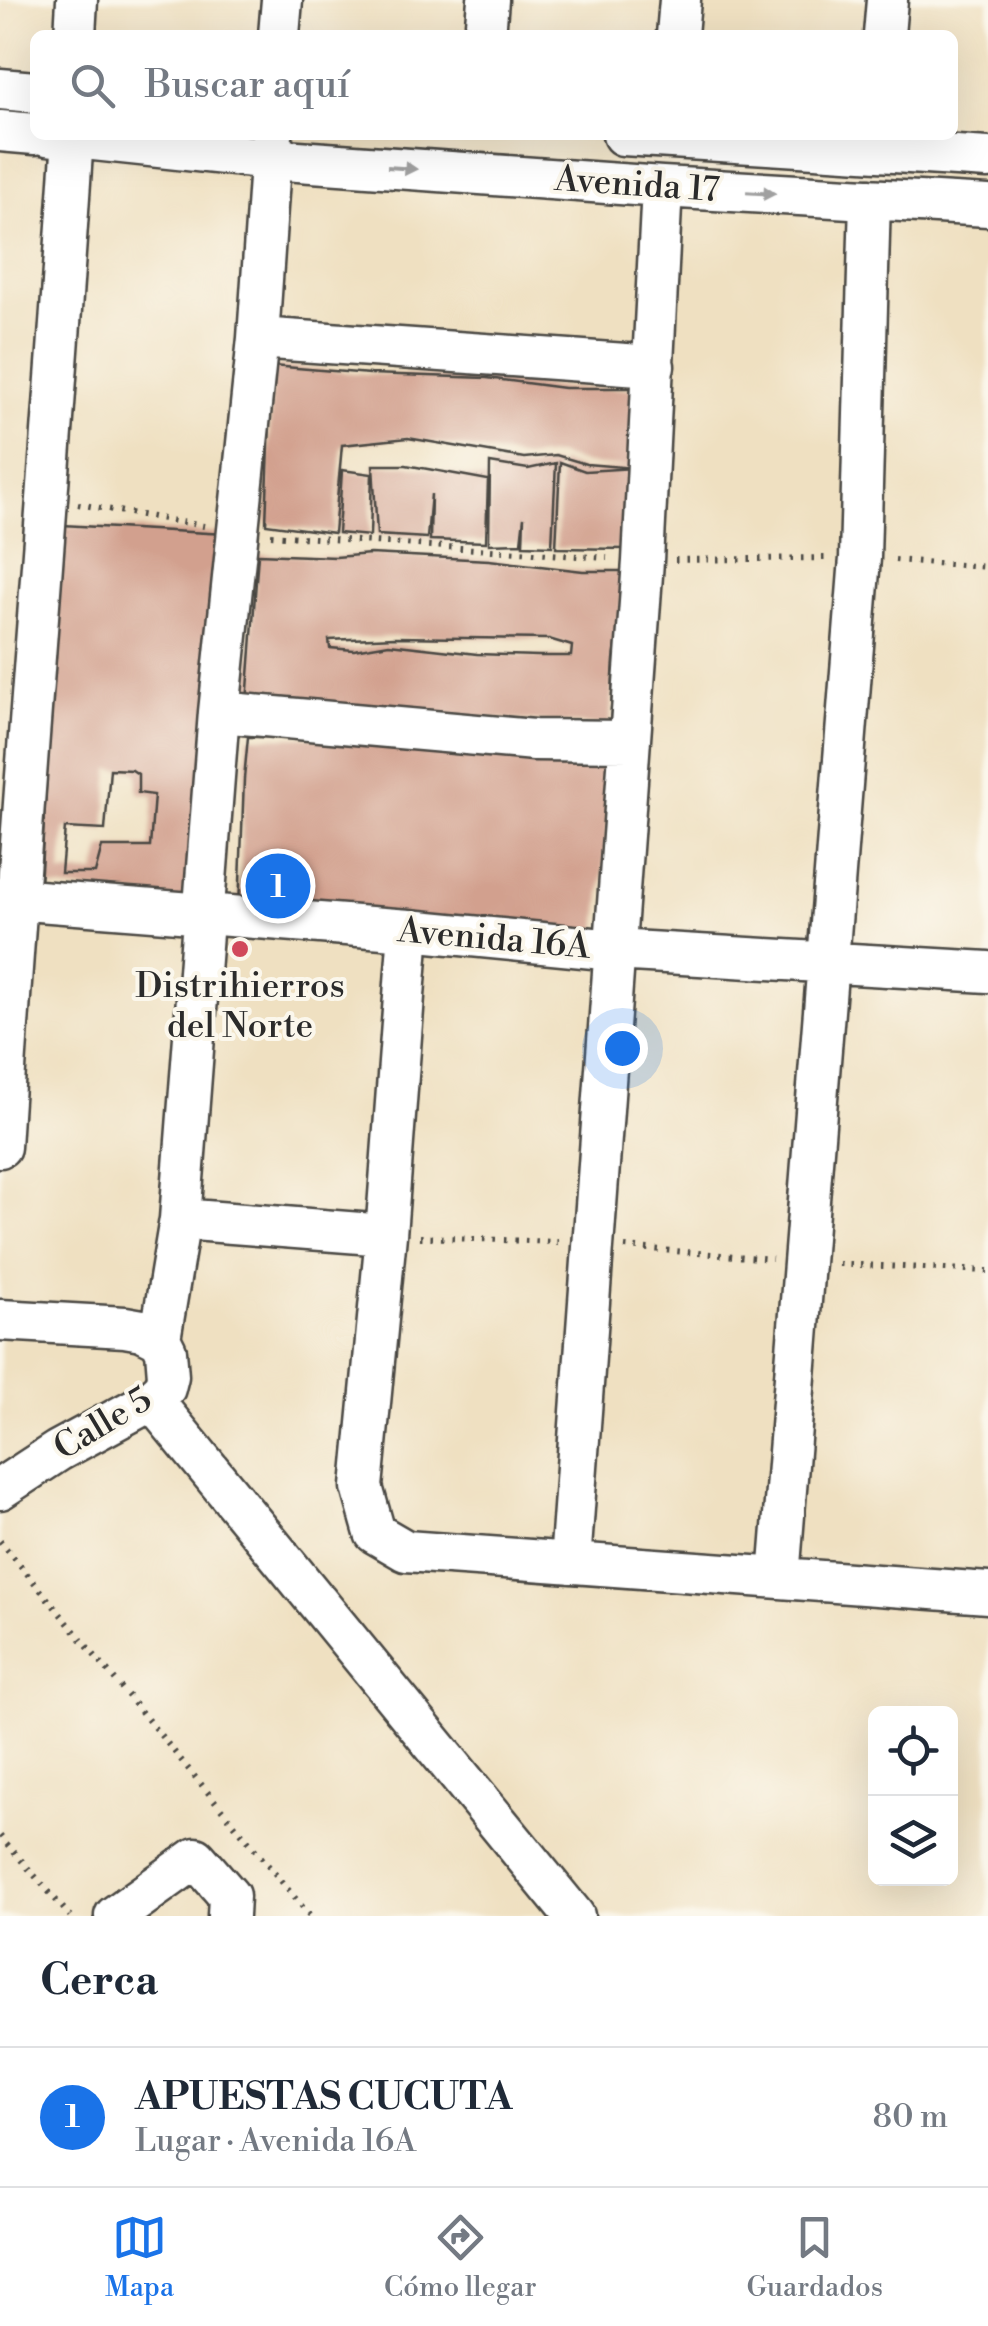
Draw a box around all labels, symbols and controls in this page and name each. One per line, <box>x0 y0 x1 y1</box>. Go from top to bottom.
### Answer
search box <box>30 30 958 140</box>
icon: search <box>65 58 120 113</box>
text: Buscar aquí <box>145 62 350 109</box>
street label: Avenida 17 <box>552 158 721 212</box>
one-way arrow <box>387 161 419 177</box>
one-way arrow <box>746 185 778 201</box>
pin: 1 <box>246 848 310 924</box>
street label: Avenida 16A <box>395 909 593 969</box>
marker: Distrihierros del Norte <box>229 938 251 960</box>
place label: Distrihierros del Norte <box>135 965 345 1048</box>
your location <box>597 1023 648 1074</box>
street label: Calle 5 <box>46 1378 160 1470</box>
map controls <box>868 1706 958 1886</box>
button: locate <box>868 1706 958 1796</box>
button: layers <box>868 1796 958 1886</box>
text: Cerca <box>40 1955 158 2008</box>
text: APUESTAS CUCUTA <box>135 2074 513 2121</box>
text: 1 <box>65 2097 80 2137</box>
text: 80 m <box>873 2097 948 2137</box>
text: Lugar · Avenida 16A <box>135 2121 416 2161</box>
tab: Mapa <box>105 2210 174 2305</box>
tab: Cómo llegar <box>384 2210 537 2305</box>
tab: Guardados <box>746 2210 883 2305</box>

